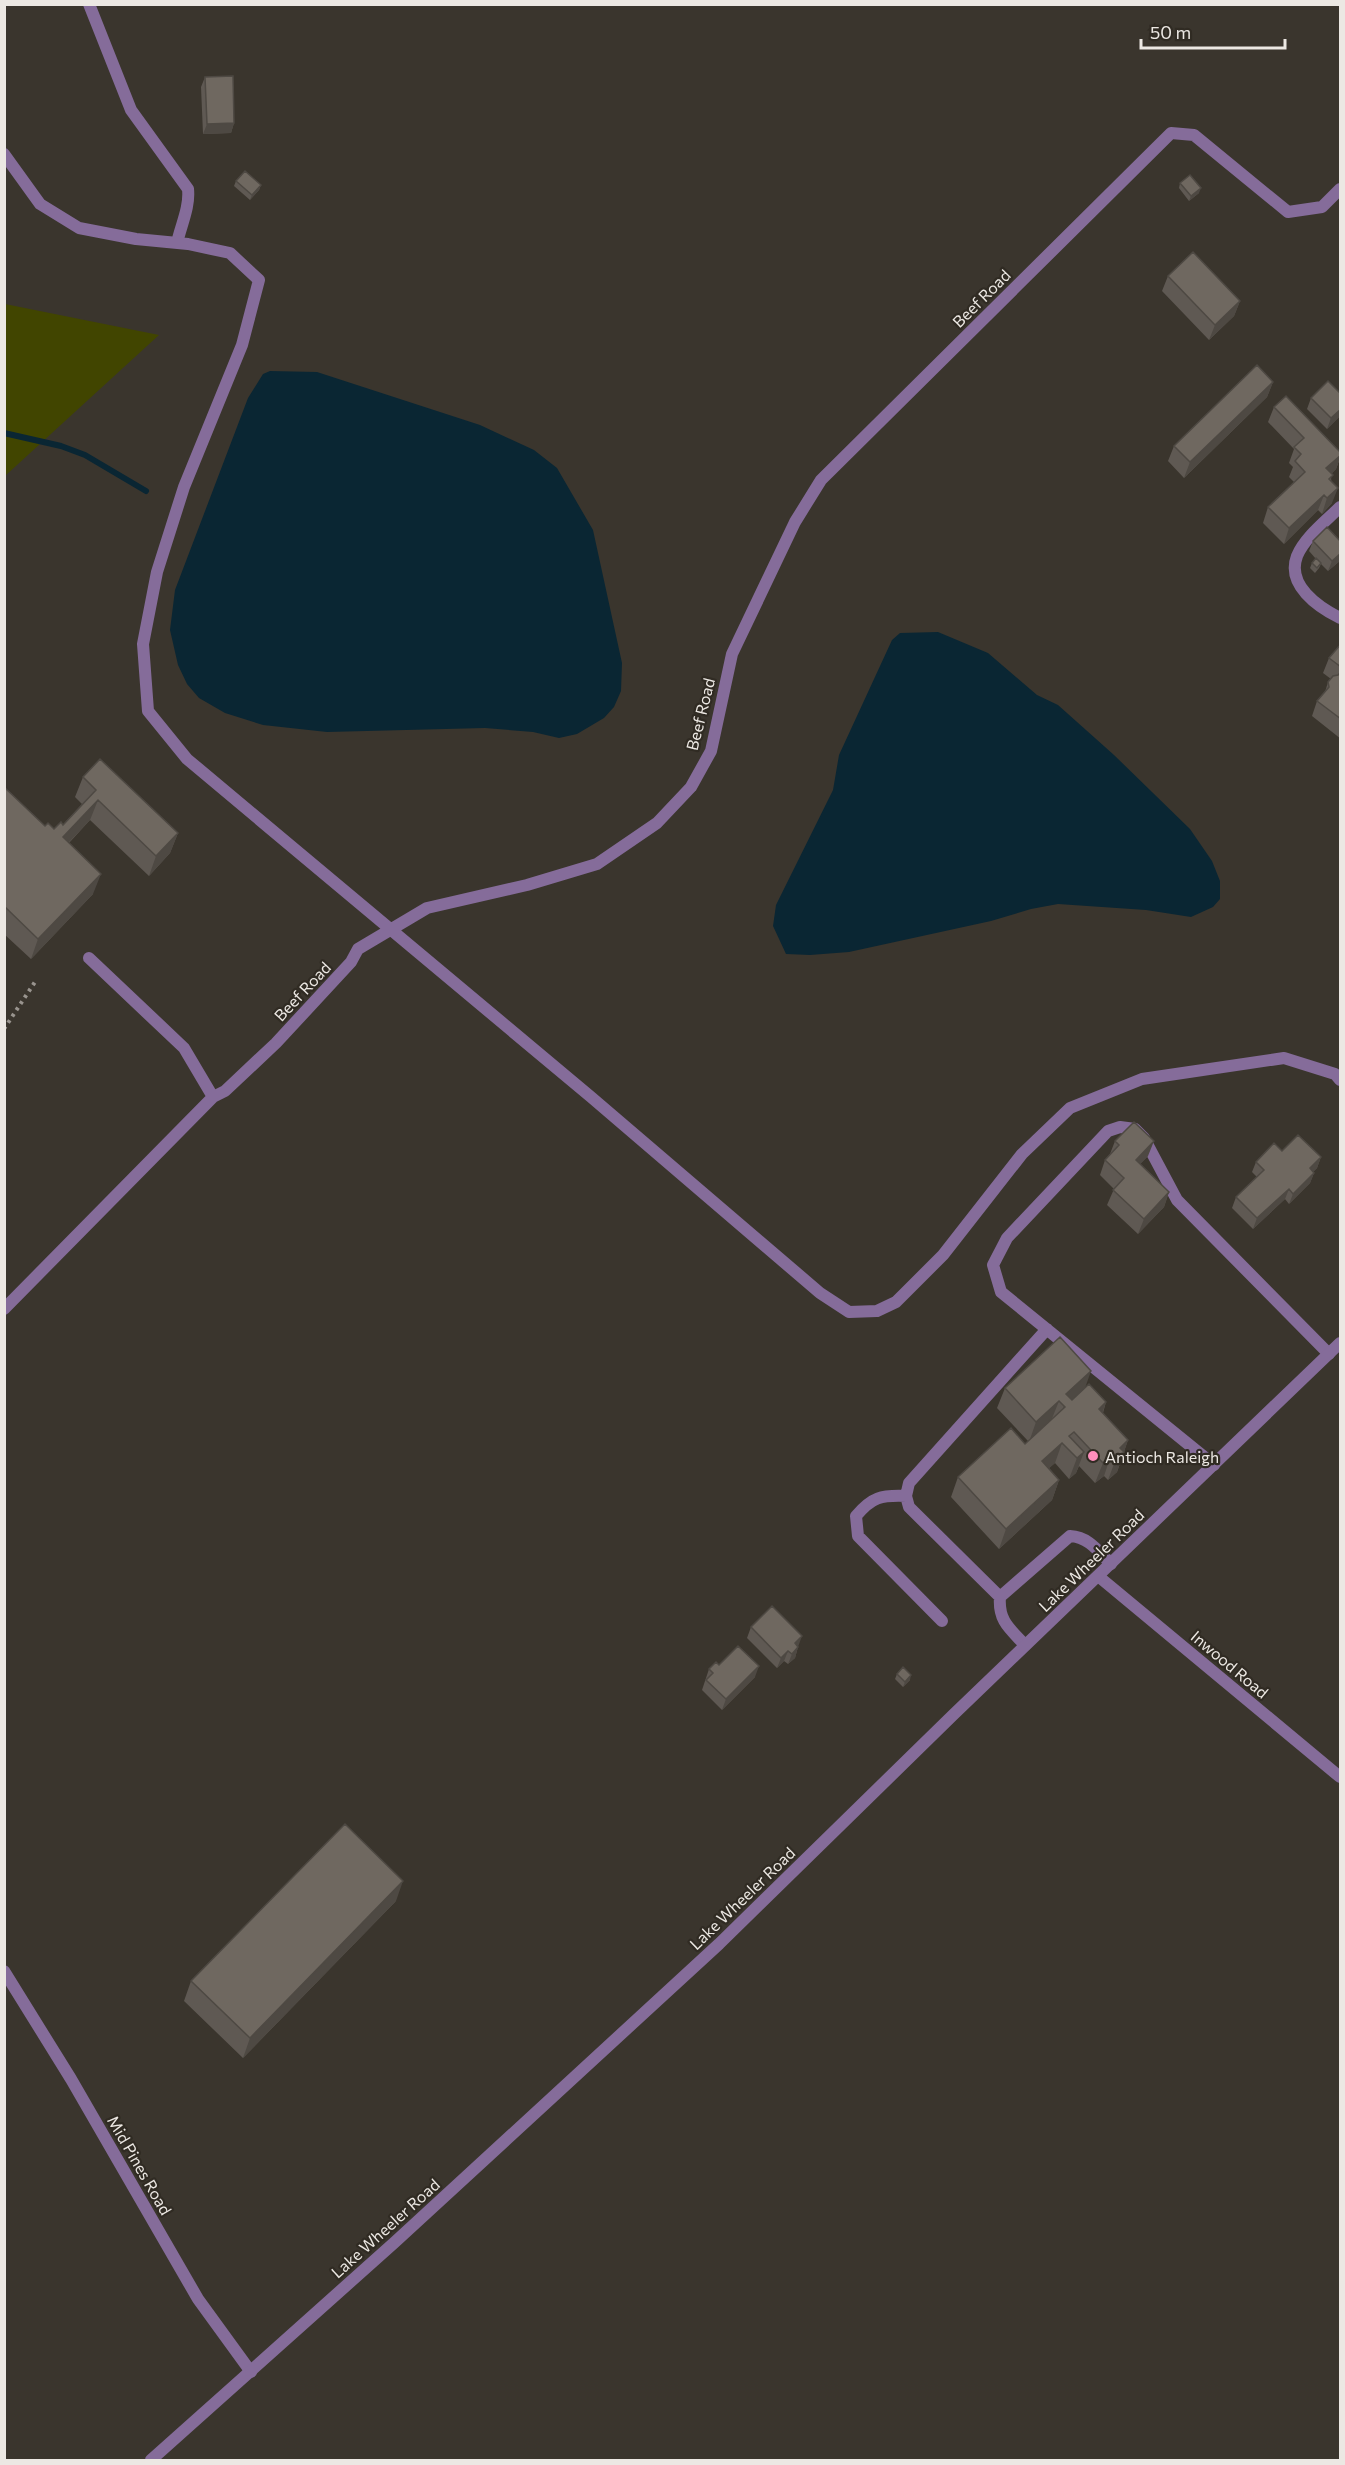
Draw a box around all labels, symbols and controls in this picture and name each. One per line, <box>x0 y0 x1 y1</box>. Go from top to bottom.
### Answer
scale bar <box>1141 12 1285 50</box>
text: 50 m <box>1150 21 1191 43</box>
street label: Beef Road <box>948 265 1014 331</box>
street label: Beef Road <box>682 676 718 752</box>
street label: Beef Road <box>270 958 334 1024</box>
place label: Antioch Raleigh <box>1105 1447 1219 1466</box>
marker: Antioch Raleigh <box>1086 1449 1100 1463</box>
street label: Lake Wheeler Road <box>1034 1505 1148 1615</box>
street label: Inwood Road <box>1188 1626 1272 1702</box>
street label: Lake Wheeler Road <box>685 1843 799 1953</box>
street label: Mid Pines Road <box>104 2112 176 2218</box>
street label: Lake Wheeler Road <box>327 2174 443 2282</box>

